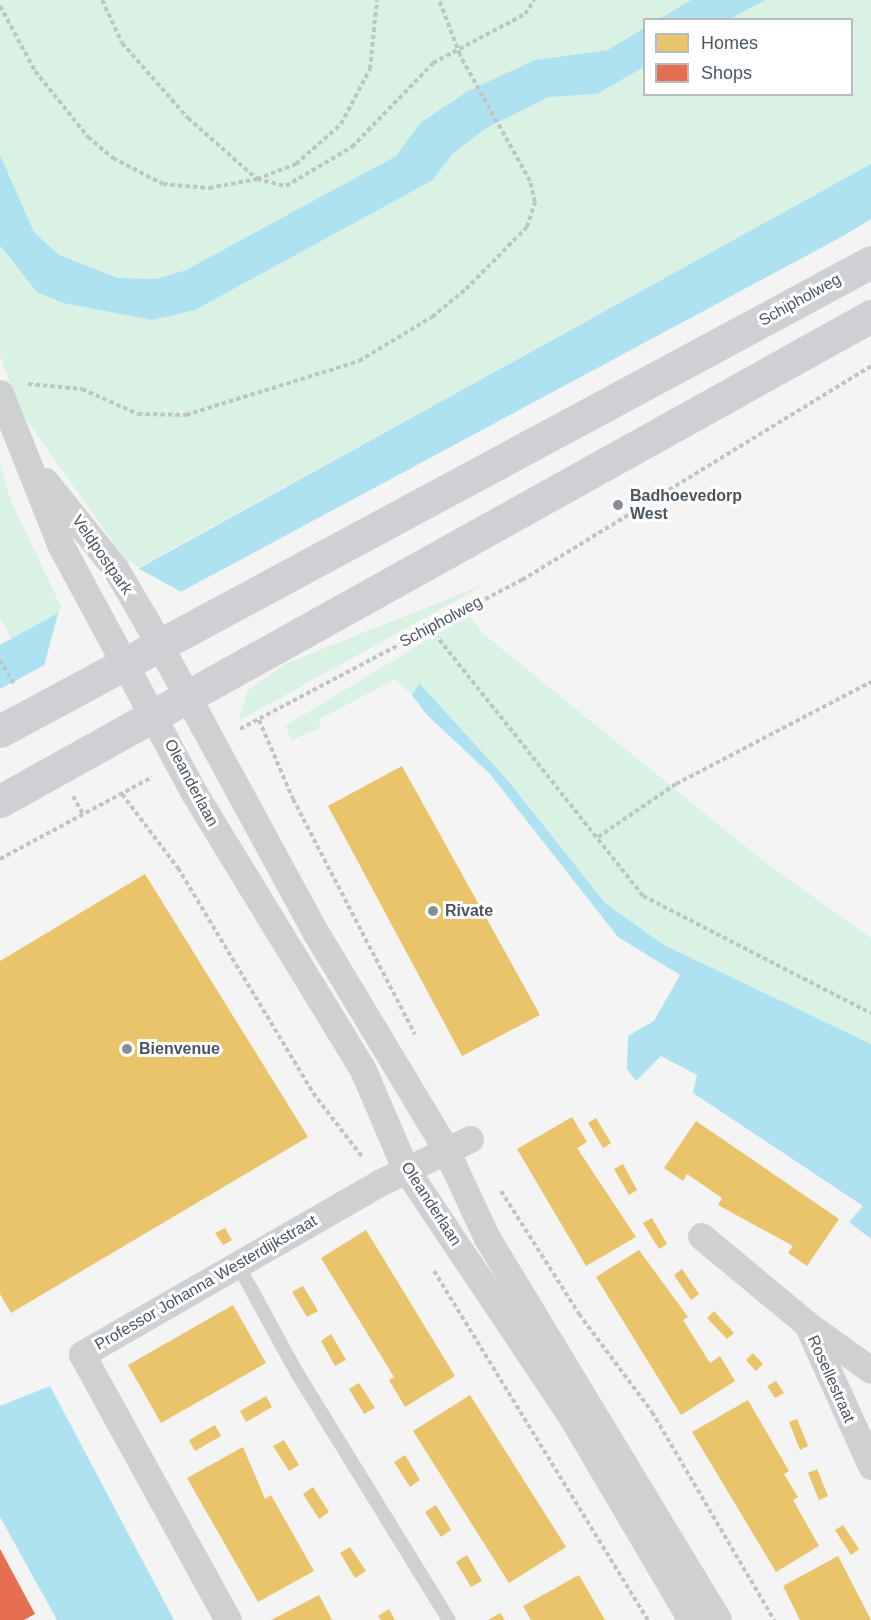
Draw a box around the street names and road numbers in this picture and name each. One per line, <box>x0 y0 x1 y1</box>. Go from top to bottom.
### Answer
street label: Schipholweg <box>756 270 844 330</box>
street label: Veldpostpark <box>68 512 136 598</box>
street label: Schipholweg <box>396 592 486 652</box>
street label: Oleanderlaan <box>160 736 222 830</box>
street label: Oleanderlaan <box>397 1158 465 1250</box>
street label: Professor Johanna Westerdijkstraat <box>92 1211 320 1355</box>
street label: Rosellestraat <box>803 1332 859 1426</box>

